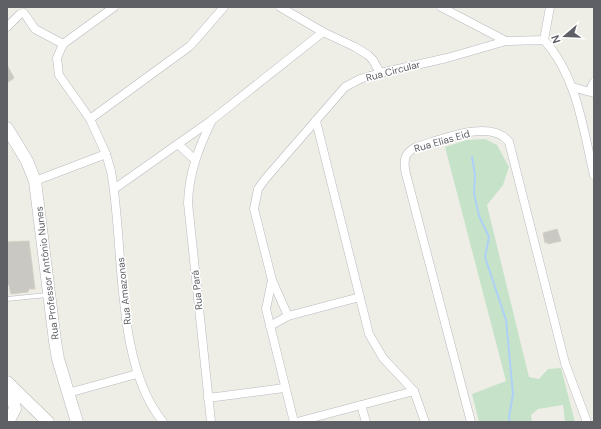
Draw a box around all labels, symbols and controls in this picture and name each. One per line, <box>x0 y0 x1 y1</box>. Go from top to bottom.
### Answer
north arrow <box>545 16 585 56</box>
text: N <box>548 33 563 45</box>
street label: Rua Circular <box>364 57 422 84</box>
street label: Rua Elias Eid <box>413 127 471 155</box>
street label: Rua Professor Antônio Nunes <box>32 206 62 340</box>
street label: Rua Amazonas <box>114 257 134 325</box>
street label: Rua Pará <box>188 269 206 311</box>

